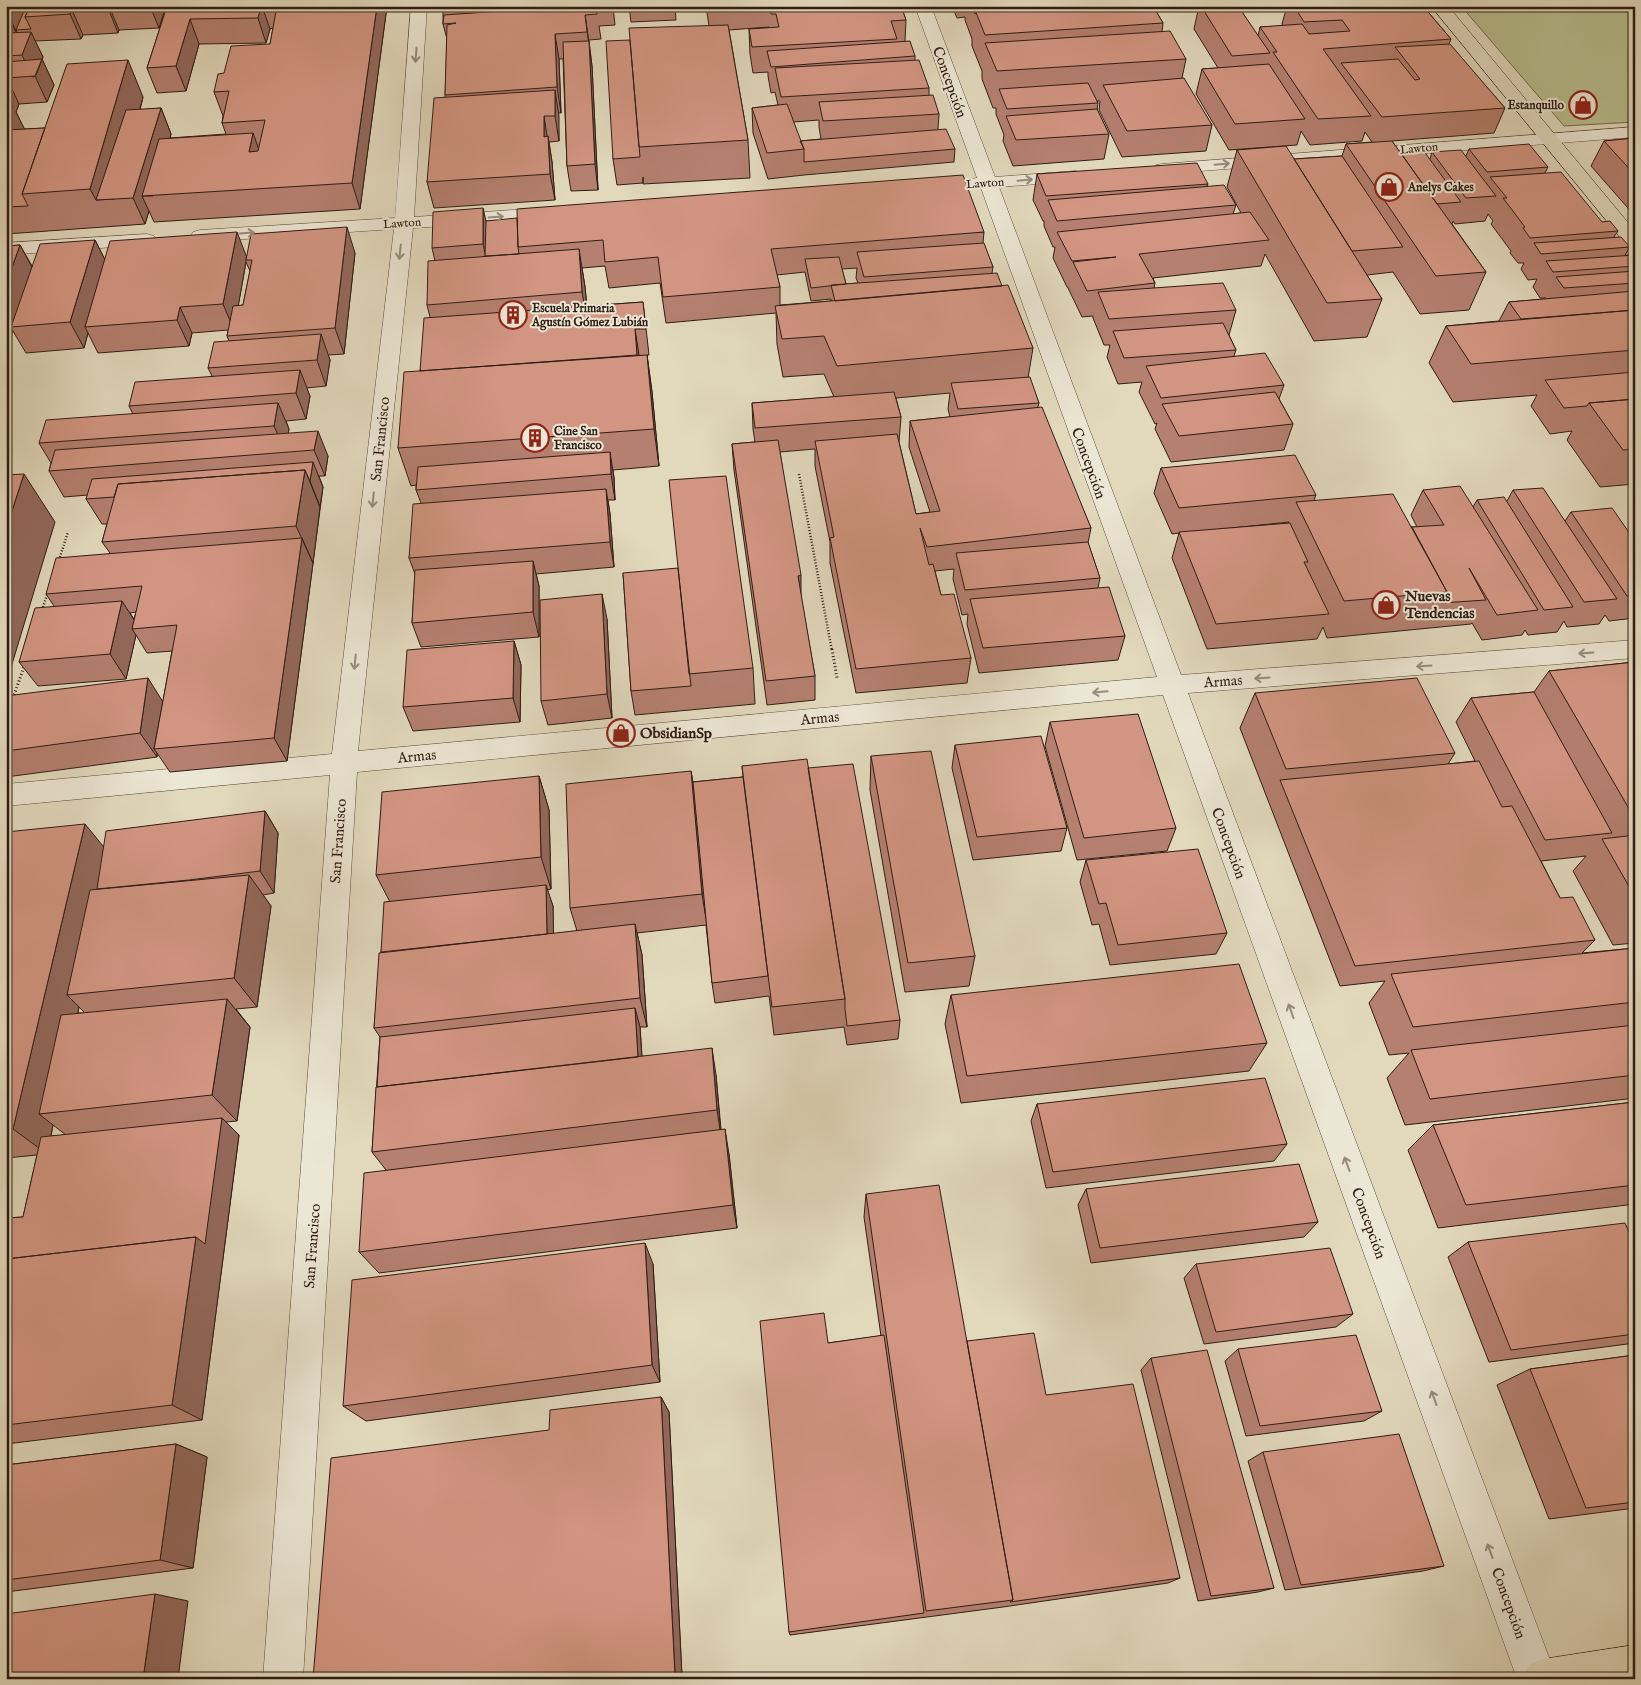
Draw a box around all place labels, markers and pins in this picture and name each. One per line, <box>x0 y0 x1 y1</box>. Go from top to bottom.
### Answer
shop icon: Estanquillo <box>1568 90 1598 120</box>
place label: Estanquillo <box>1507 98 1565 114</box>
shop icon: Anelys Cakes <box>1374 172 1404 202</box>
place label: Anelys Cakes <box>1407 180 1475 196</box>
building icon: Escuela Primaria Agustín Gómez Lubián <box>498 300 528 330</box>
place label: Escuela Primaria Agustín Gómez Lubián <box>531 301 649 331</box>
building icon: Cine San Francisco <box>520 423 550 453</box>
place label: Cine San Francisco <box>554 424 602 453</box>
place label: Nuevas Tendencias <box>1404 587 1475 623</box>
shop icon: Nuevas Tendencias <box>1371 590 1401 620</box>
shop icon: ObsidianSp <box>606 718 636 748</box>
place label: ObsidianSp <box>640 724 712 743</box>

